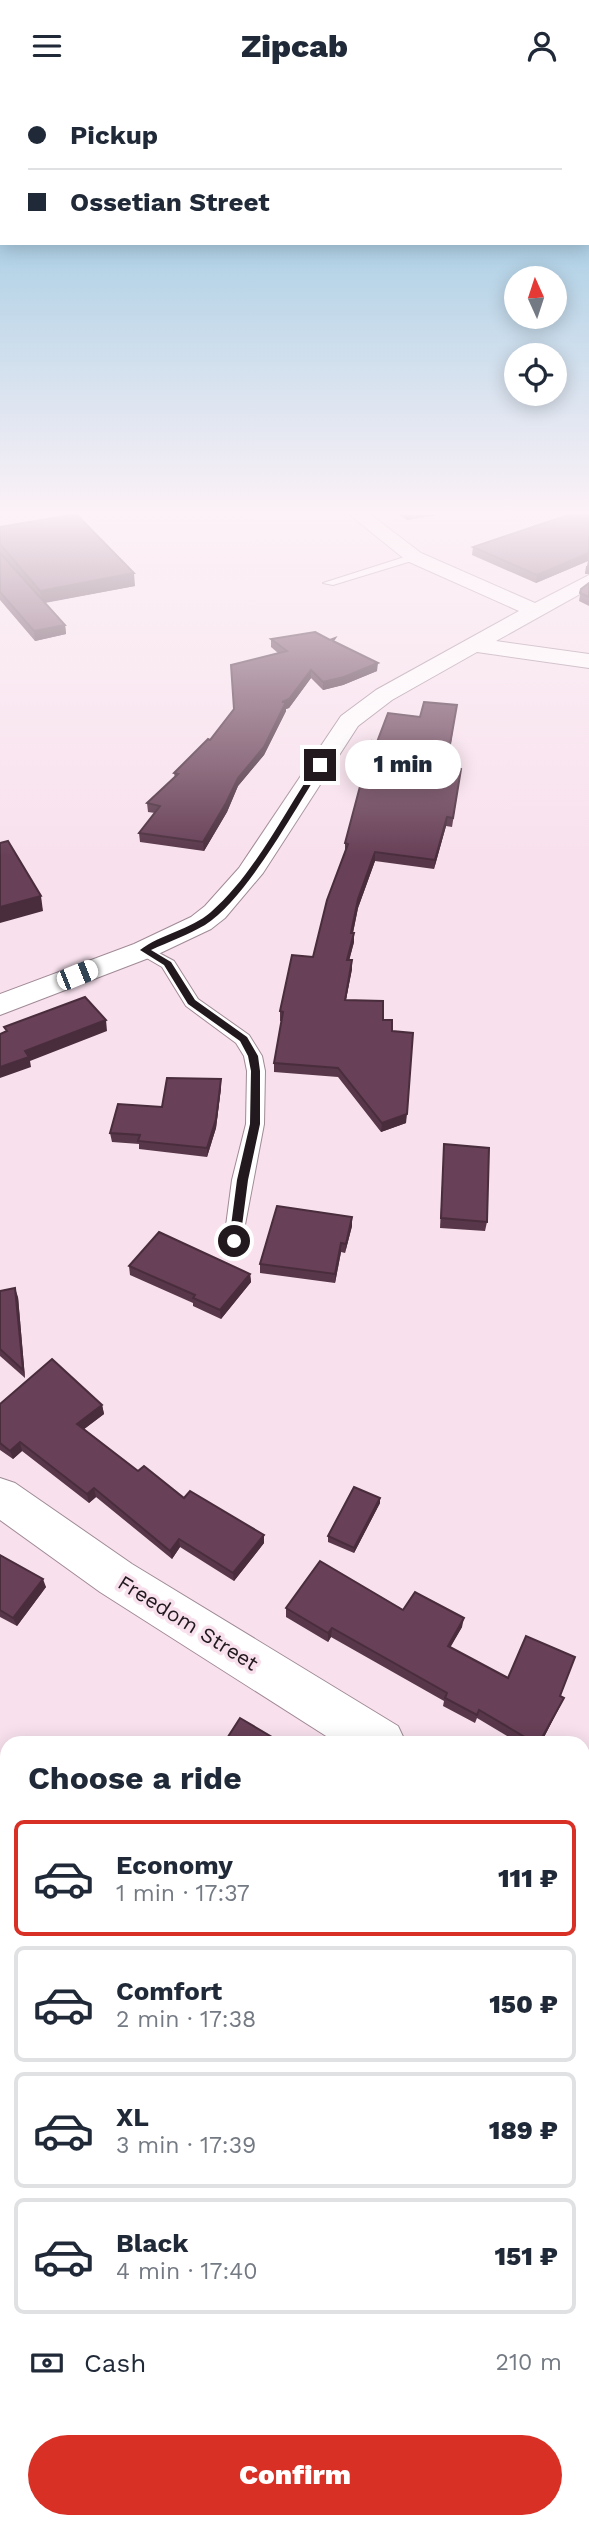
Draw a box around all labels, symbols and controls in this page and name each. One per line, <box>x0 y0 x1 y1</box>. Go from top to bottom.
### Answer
icon: menu <box>28 27 66 65</box>
text: Zipcab <box>241 27 348 65</box>
icon: person <box>523 27 561 65</box>
text: Pickup <box>70 120 158 150</box>
text: Ossetian Street <box>70 187 270 217</box>
north arrow <box>504 266 567 329</box>
map controls <box>504 266 567 406</box>
button: locate <box>504 343 567 406</box>
callout: 1 min <box>344 741 460 789</box>
route end <box>304 749 336 781</box>
text: 1 min <box>373 751 433 778</box>
car <box>54 957 101 993</box>
route start <box>218 1225 250 1257</box>
street label: Freedom Street <box>114 1569 263 1676</box>
text: Choose a ride <box>28 1759 242 1797</box>
icon: car <box>32 1847 95 1910</box>
text: Economy <box>116 1850 233 1880</box>
text: 111 ₽ <box>498 1863 558 1893</box>
text: 1 min · 17:37 <box>116 1880 250 1907</box>
icon: car <box>32 1973 95 2036</box>
text: Comfort <box>116 1976 222 2006</box>
text: 150 ₽ <box>489 1989 558 2019</box>
text: 2 min · 17:38 <box>116 2006 256 2033</box>
icon: car <box>32 2099 95 2162</box>
text: XL <box>116 2102 149 2132</box>
text: 189 ₽ <box>489 2115 558 2145</box>
text: 3 min · 17:39 <box>116 2132 256 2159</box>
icon: car <box>32 2225 95 2288</box>
text: Black <box>116 2228 188 2258</box>
text: 151 ₽ <box>494 2241 558 2271</box>
text: 4 min · 17:40 <box>116 2258 258 2285</box>
icon: cash <box>28 2344 66 2382</box>
text: Cash <box>84 2348 146 2378</box>
text: 210 m <box>496 2349 562 2376</box>
button: Confirm <box>28 2435 562 2515</box>

